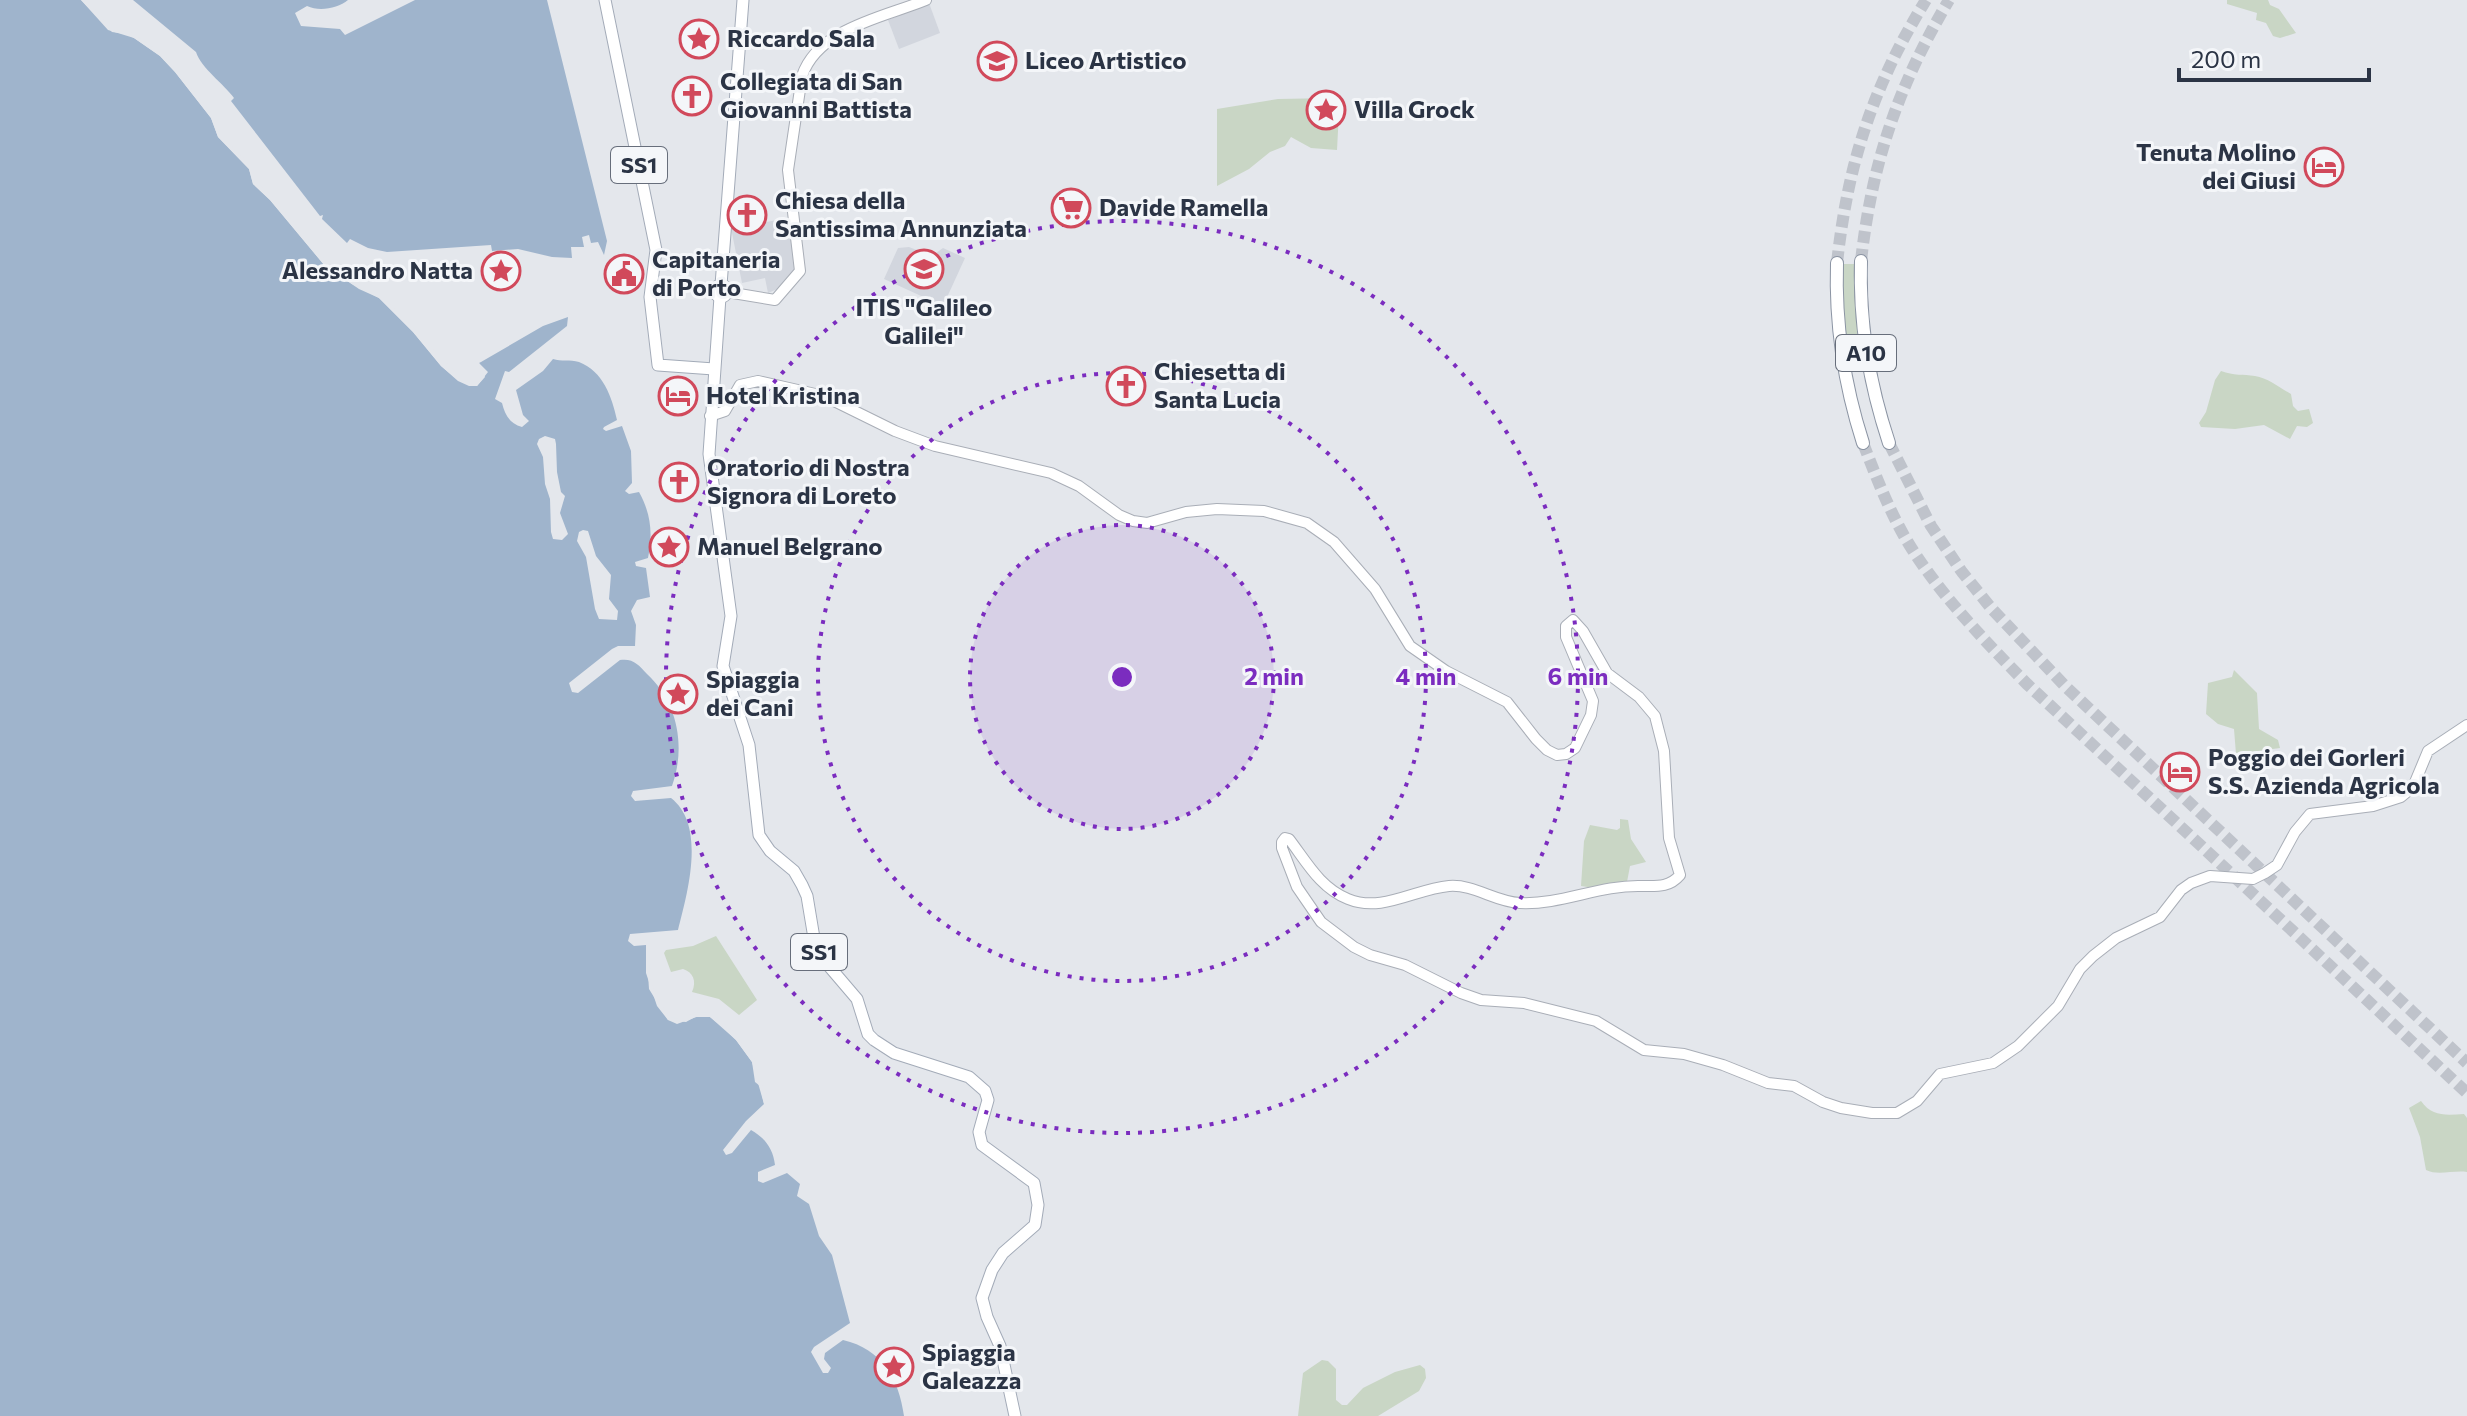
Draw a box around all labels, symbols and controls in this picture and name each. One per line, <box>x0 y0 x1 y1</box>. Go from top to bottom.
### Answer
place icon: Riccardo Sala <box>678 18 720 60</box>
place label: Riccardo Sala <box>727 23 875 52</box>
scale bar <box>2179 32 2369 82</box>
school or university icon: Liceo Artistico <box>976 40 1018 82</box>
text: 200 m <box>2191 44 2261 73</box>
place label: Liceo Artistico <box>1025 45 1187 74</box>
place label: Collegiata di San Giovanni Battista <box>720 66 912 123</box>
church icon: Collegiata di San Giovanni Battista <box>671 75 713 117</box>
place icon: Villa Grock <box>1305 89 1347 131</box>
place label: Villa Grock <box>1354 94 1475 123</box>
place label: Tenuta Molino dei Giusi <box>2136 137 2296 194</box>
hotel icon: Tenuta Molino dei Giusi <box>2303 146 2345 188</box>
road number: SS1 <box>611 147 667 183</box>
place label: Chiesa della Santissima Annunziata <box>775 185 1027 242</box>
supermarket icon: Davide Ramella <box>1050 187 1092 229</box>
place label: Davide Ramella <box>1099 192 1268 221</box>
church icon: Chiesa della Santissima Annunziata <box>726 194 768 236</box>
place label: Capitaneria di Porto <box>652 244 781 301</box>
school or university icon: ITIS "Galileo Galilei" <box>903 248 945 290</box>
place icon: Alessandro Natta <box>480 250 522 292</box>
public building icon: Capitaneria di Porto <box>603 253 645 295</box>
place label: Alessandro Natta <box>282 255 473 284</box>
place label: ITIS "Galileo Galilei" <box>856 292 992 349</box>
road number: A10 <box>1836 335 1896 371</box>
place label: Chiesetta di Santa Lucia <box>1154 356 1286 413</box>
church icon: Chiesetta di Santa Lucia <box>1105 365 1147 407</box>
hotel icon: Hotel Kristina <box>657 375 699 417</box>
place label: Hotel Kristina <box>706 380 860 409</box>
place label: Oratorio di Nostra Signora di Loreto <box>707 452 910 509</box>
church icon: Oratorio di Nostra Signora di Loreto <box>658 461 700 503</box>
place icon: Manuel Belgrano <box>648 526 690 568</box>
place label: Manuel Belgrano <box>697 531 883 560</box>
text: 2 min <box>1244 661 1304 690</box>
text: 4 min <box>1396 661 1456 690</box>
text: 6 min <box>1548 661 1608 690</box>
centre of rings <box>1108 663 1136 691</box>
place label: Spiaggia dei Cani <box>706 664 800 721</box>
place icon: Spiaggia dei Cani <box>657 673 699 715</box>
place label: Poggio dei Gorleri S.S. Azienda Agricola <box>2208 742 2440 799</box>
hotel icon: Poggio dei Gorleri S.S. Azienda Agricola <box>2159 751 2201 793</box>
road number: SS1 <box>791 934 847 970</box>
place label: Spiaggia Galeazza <box>922 1337 1021 1394</box>
place icon: Spiaggia Galeazza <box>873 1346 915 1388</box>

